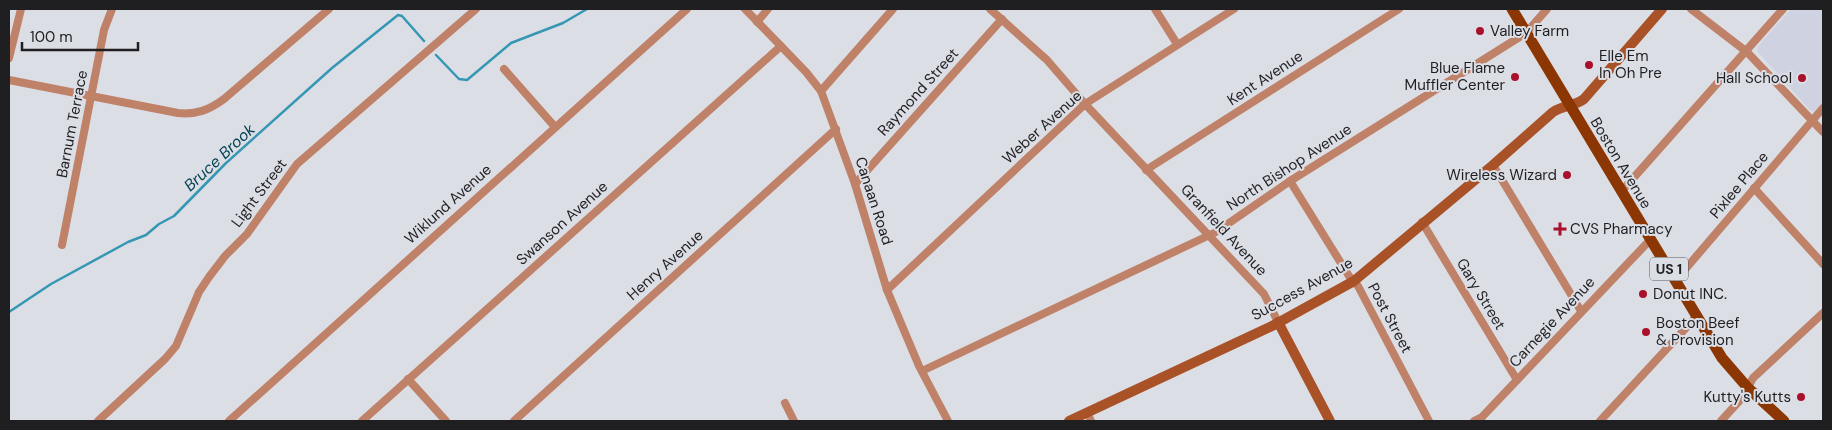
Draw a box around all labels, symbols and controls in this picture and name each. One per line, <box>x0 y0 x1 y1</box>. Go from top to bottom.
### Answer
scale bar <box>22 20 139 52</box>
place label: Valley Farm <box>1490 21 1569 41</box>
marker: Valley Farm <box>1474 25 1486 37</box>
text: 100 m <box>30 27 73 47</box>
street label: Raymond Street <box>873 44 963 140</box>
street label: Kent Avenue <box>1223 46 1307 110</box>
place label: Elle Em In Oh Pre <box>1599 46 1662 83</box>
place label: Blue Flame Muffler Center <box>1405 58 1505 95</box>
marker: Elle Em In Oh Pre <box>1583 59 1595 71</box>
street label: Barnum Terrace <box>52 68 92 180</box>
place label: Hall School <box>1716 68 1792 88</box>
marker: Blue Flame Muffler Center <box>1509 71 1521 83</box>
marker: Hall School <box>1796 72 1808 84</box>
street label: Weber Avenue <box>998 86 1086 168</box>
street label: Boston Avenue <box>1586 114 1656 212</box>
water label: Bruce Brook <box>179 118 260 196</box>
street label: North Bishop Avenue <box>1223 119 1355 215</box>
street label: Pixlee Place <box>1705 147 1773 223</box>
street label: Canaan Road <box>850 154 898 248</box>
street label: Light Street <box>227 155 291 231</box>
street label: Wiklund Avenue <box>400 160 496 248</box>
place label: Wireless Wizard <box>1446 165 1557 185</box>
marker: Wireless Wizard <box>1561 169 1573 181</box>
street label: Swanson Avenue <box>512 177 612 269</box>
street label: Granfield Avenue <box>1176 180 1272 280</box>
place label: CVS Pharmacy <box>1570 219 1673 239</box>
marker: CVS Pharmacy <box>1554 223 1566 235</box>
street label: Henry Avenue <box>623 225 707 305</box>
street label: Success Avenue <box>1248 253 1356 325</box>
street label: Gary Street <box>1452 255 1510 334</box>
road number: US 1 <box>1650 258 1688 280</box>
street label: Carnegie Avenue <box>1505 272 1599 372</box>
street label: Post Street <box>1363 279 1417 357</box>
place label: Donut INC. <box>1653 284 1727 304</box>
marker: Donut INC. <box>1637 288 1649 300</box>
place label: Boston Beef & Provision <box>1656 313 1740 350</box>
marker: Boston Beef & Provision <box>1640 326 1652 338</box>
place label: Kutty's Kutts <box>1704 387 1791 407</box>
marker: Kutty's Kutts <box>1795 391 1807 403</box>

